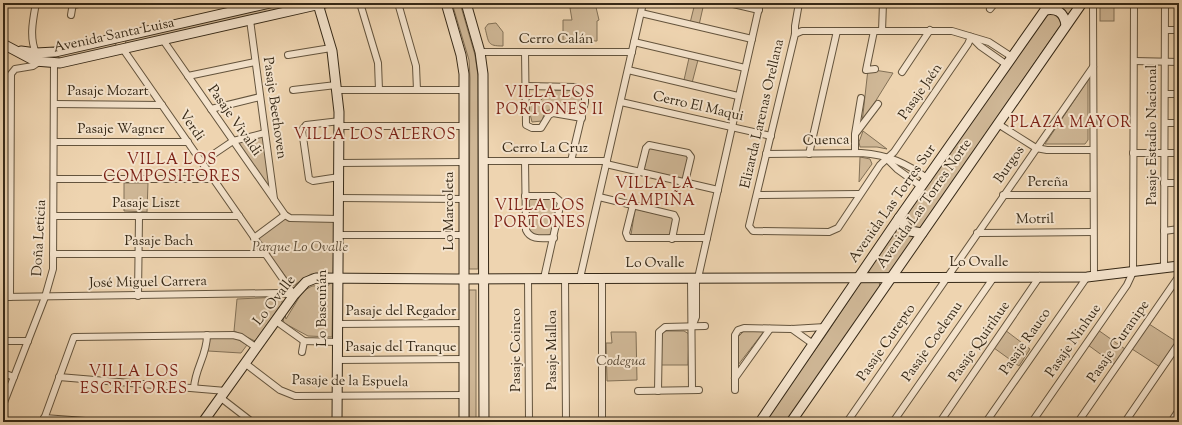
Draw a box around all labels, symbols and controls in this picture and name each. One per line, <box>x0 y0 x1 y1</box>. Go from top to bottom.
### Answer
street label: Avenida Santa Luisa <box>52 13 177 59</box>
street label: Cerro Calán <box>519 30 593 50</box>
street label: Elizarda Larenas Orellana <box>736 37 790 191</box>
street label: Pasaje Beethoven <box>257 56 291 160</box>
street label: Pasaje Jaén <box>894 60 948 124</box>
street label: Pasaje Estadio Nacional <box>1143 65 1163 205</box>
street label: Pasaje Vivaldi <box>202 81 266 161</box>
street label: Pasaje Mozart <box>67 82 149 102</box>
district label: VILLA LOS PORTONES II <box>496 83 604 121</box>
street label: Cerro El Maqui <box>651 87 745 127</box>
street label: Verdi <box>173 107 209 146</box>
district label: PLAZA MAYOR <box>1010 113 1132 134</box>
street label: Pasaje Wagner <box>77 120 165 140</box>
district label: VILLA LOS ALEROS <box>294 125 456 146</box>
street label: Cuenca <box>803 131 850 151</box>
street label: Avenida Las Torres Norte <box>873 135 977 273</box>
street label: Cerro La Cruz <box>502 139 588 159</box>
street label: Avenida Las Torres Sur <box>845 140 942 267</box>
street label: Burgos <box>990 142 1030 188</box>
district label: VILLA LOS COMPOSITORES <box>103 150 241 188</box>
street label: Lo Marcoleta <box>440 171 460 250</box>
street label: Pereña <box>1028 173 1069 193</box>
district label: VILLA LA CAMPIÑA <box>614 174 696 212</box>
street label: Pasaje Liszt <box>112 194 180 214</box>
district label: VILLA LOS PORTONES <box>494 196 586 234</box>
street label: Doña Leticia <box>28 199 52 277</box>
street label: Motril <box>1016 210 1054 230</box>
street label: Pasaje Bach <box>125 232 193 252</box>
park label: Parque Lo Ovalle <box>252 238 348 258</box>
street label: Lo Ovalle <box>950 253 1009 273</box>
street label: Lo Ovalle <box>626 254 685 274</box>
street label: Lo Bascuñán <box>313 269 333 347</box>
street label: José Miguel Carrera <box>88 272 208 294</box>
street label: Lo Ovalle <box>249 272 301 330</box>
street label: Pasaje Quirihue <box>945 297 1015 387</box>
street label: Pasaje Curanipe <box>1083 297 1155 387</box>
street label: Pasaje Coelemu <box>898 298 968 386</box>
street label: Pasaje Curepto <box>853 300 921 386</box>
street label: Pasaje Ninhue <box>1041 300 1107 382</box>
street label: Pasaje del Regador <box>346 302 457 322</box>
street label: Pasaje Rauco <box>996 304 1057 380</box>
street label: Pasaje Coinco <box>507 308 527 392</box>
street label: Pasaje Malloa <box>543 309 563 390</box>
street label: Pasaje del Tranque <box>345 338 457 358</box>
park label: Codegua <box>596 352 646 372</box>
district label: VILLA LOS ESCRITORES <box>80 362 188 400</box>
street label: Pasaje de la Espuela <box>292 371 409 393</box>

